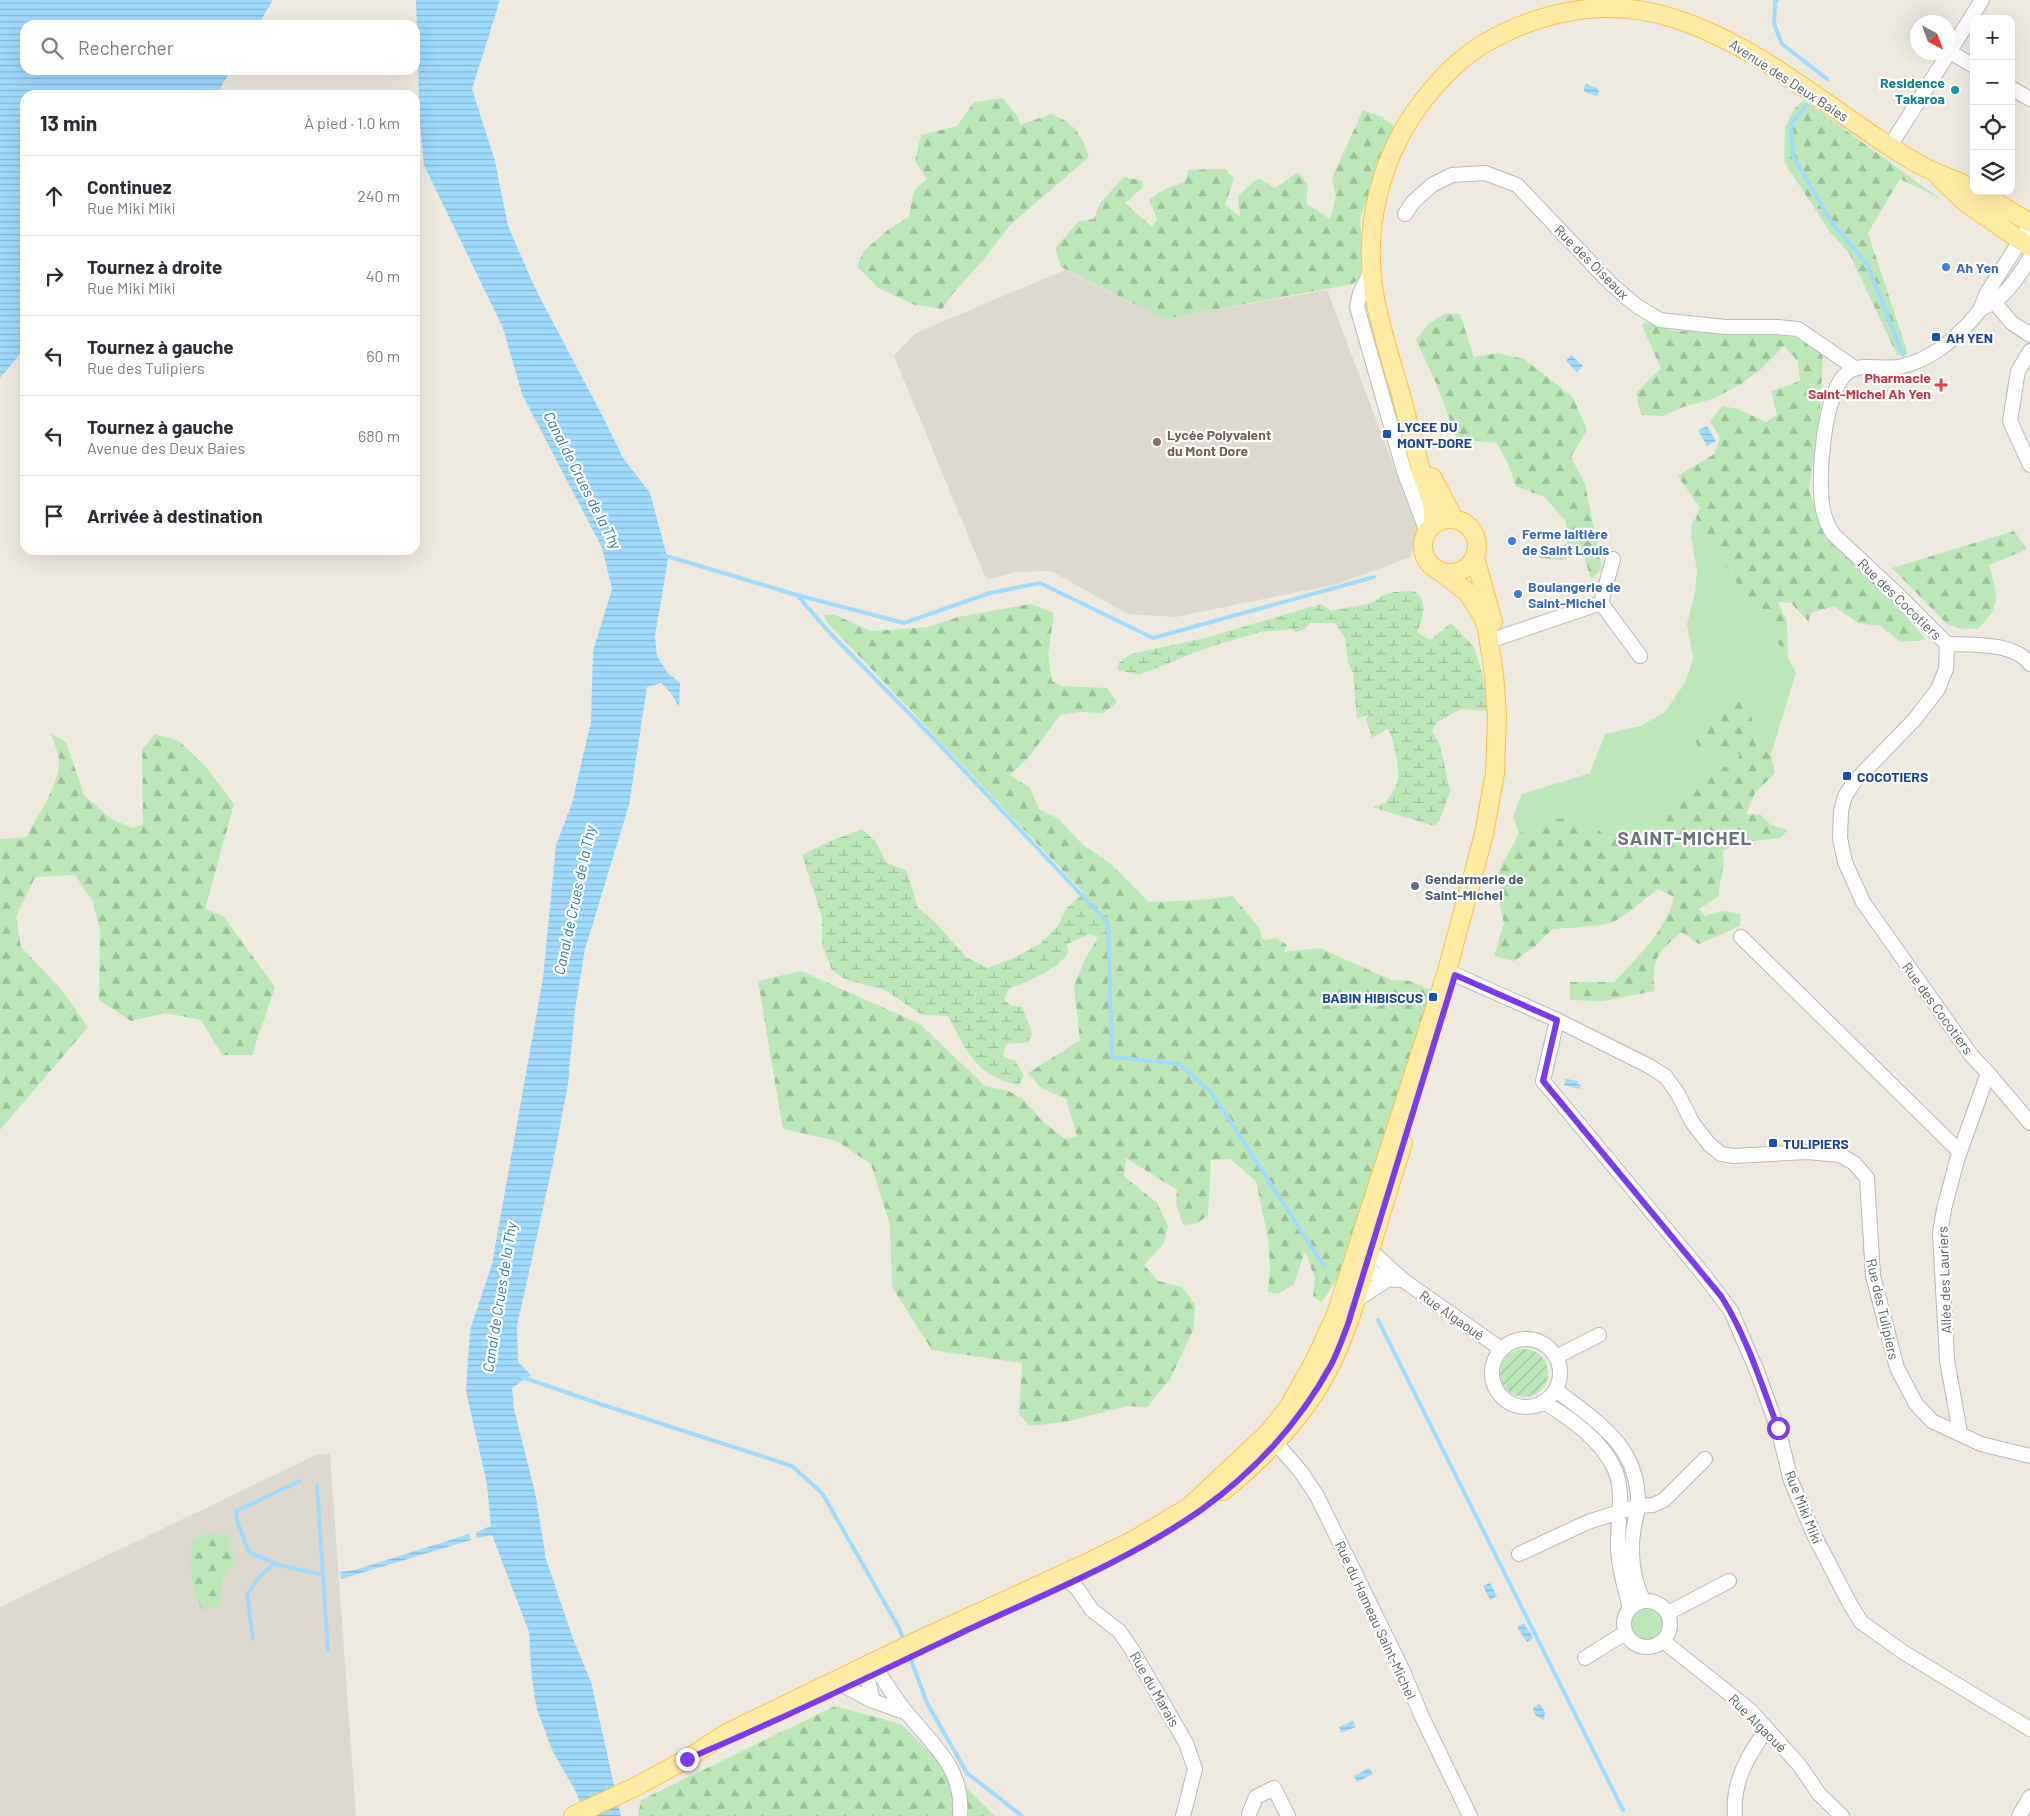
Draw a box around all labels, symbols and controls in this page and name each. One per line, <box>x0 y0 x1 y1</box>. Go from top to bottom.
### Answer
north arrow <box>1910 15 1955 60</box>
map controls <box>1970 15 2015 195</box>
button: + <box>1970 15 2015 60</box>
search box <box>20 20 420 75</box>
icon: search <box>38 34 66 62</box>
street label: Avenue des Deux Baies <box>1726 35 1852 125</box>
text: Rechercher <box>78 36 174 59</box>
button: − <box>1970 60 2015 105</box>
place label: Residence Takaroa <box>1880 74 1945 107</box>
marker: Residence Takaroa <box>1949 84 1961 96</box>
button: locate <box>1970 105 2015 150</box>
text: 13 min <box>40 110 97 135</box>
text: À pied · 1.0 km <box>304 113 400 132</box>
button: layers <box>1970 150 2015 195</box>
text: Continuez <box>87 175 171 198</box>
icon: ahead <box>40 182 68 210</box>
text: 240 m <box>357 186 400 205</box>
text: Rue Miki Miki <box>87 198 176 217</box>
street label: Rue des Oiseaux <box>1551 221 1633 303</box>
text: Tournez à droite <box>87 255 223 278</box>
place label: Ah Yen <box>1956 259 1999 276</box>
marker: Ah Yen <box>1940 261 1952 273</box>
icon: right <box>40 262 68 290</box>
text: 40 m <box>366 266 400 285</box>
text: Rue Miki Miki <box>87 278 176 297</box>
place label: AH YEN <box>1946 329 1993 346</box>
marker: AH YEN <box>1930 331 1942 343</box>
text: Tournez à gauche <box>87 335 234 358</box>
icon: left <box>40 342 68 370</box>
text: 60 m <box>366 346 400 365</box>
text: Rue des Tulipiers <box>87 358 205 377</box>
place label: Pharmacie Saint-Michel Ah Yen <box>1808 369 1931 402</box>
marker: Pharmacie Saint-Michel Ah Yen <box>1935 379 1947 391</box>
water label: Canal de Crues de la Thy <box>540 408 626 553</box>
text: Tournez à gauche <box>87 415 234 438</box>
place label: LYCEE DU MONT-DORE <box>1397 418 1472 451</box>
icon: left <box>40 422 68 450</box>
text: 680 m <box>358 426 400 445</box>
place label: Lycée Polyvalent du Mont Dore <box>1167 426 1271 459</box>
marker: LYCEE DU MONT-DORE <box>1381 428 1393 440</box>
marker: Lycée Polyvalent du Mont Dore <box>1151 436 1163 448</box>
text: Avenue des Deux Baies <box>87 438 245 457</box>
icon: arrive <box>40 502 68 530</box>
text: Arrivée à destination <box>87 504 263 527</box>
place label: Ferme laitière de Saint Louis <box>1522 525 1609 558</box>
marker: Ferme laitière de Saint Louis <box>1506 535 1518 547</box>
street label: Rue des Cocotiers <box>1855 555 1946 643</box>
place label: Boulangerie de Saint-Michel <box>1528 578 1621 611</box>
marker: Boulangerie de Saint-Michel <box>1512 588 1524 600</box>
place label: COCOTIERS <box>1857 768 1928 785</box>
marker: COCOTIERS <box>1841 770 1853 782</box>
water label: Canal de Crues de la Thy <box>549 822 599 976</box>
district label: SAINT-MICHEL <box>1617 826 1753 849</box>
place label: Gendarmerie de Saint-Michel <box>1425 870 1524 903</box>
marker: Gendarmerie de Saint-Michel <box>1409 880 1421 892</box>
street label: Rue des Cocotiers <box>1899 959 1977 1058</box>
place label: BABIN HIBISCUS <box>1322 989 1423 1006</box>
marker: BABIN HIBISCUS <box>1427 991 1439 1003</box>
place label: TULIPIERS <box>1783 1135 1849 1152</box>
marker: TULIPIERS <box>1767 1137 1779 1149</box>
water label: Canal de Crues de la Thy <box>478 1219 520 1374</box>
street label: Allée des Lauriers <box>1934 1226 1954 1334</box>
street label: Rue des Tulipiers <box>1863 1257 1903 1361</box>
street label: Rue Algaoué <box>1416 1286 1488 1344</box>
route start <box>1767 1417 1790 1440</box>
street label: Rue Miki Miki <box>1782 1468 1826 1546</box>
street label: Rue du Hameau Saint-Michel <box>1332 1538 1420 1702</box>
street label: Rue du Marais <box>1127 1648 1183 1730</box>
street label: Rue Algaoué <box>1725 1690 1791 1756</box>
route end <box>676 1748 699 1771</box>

